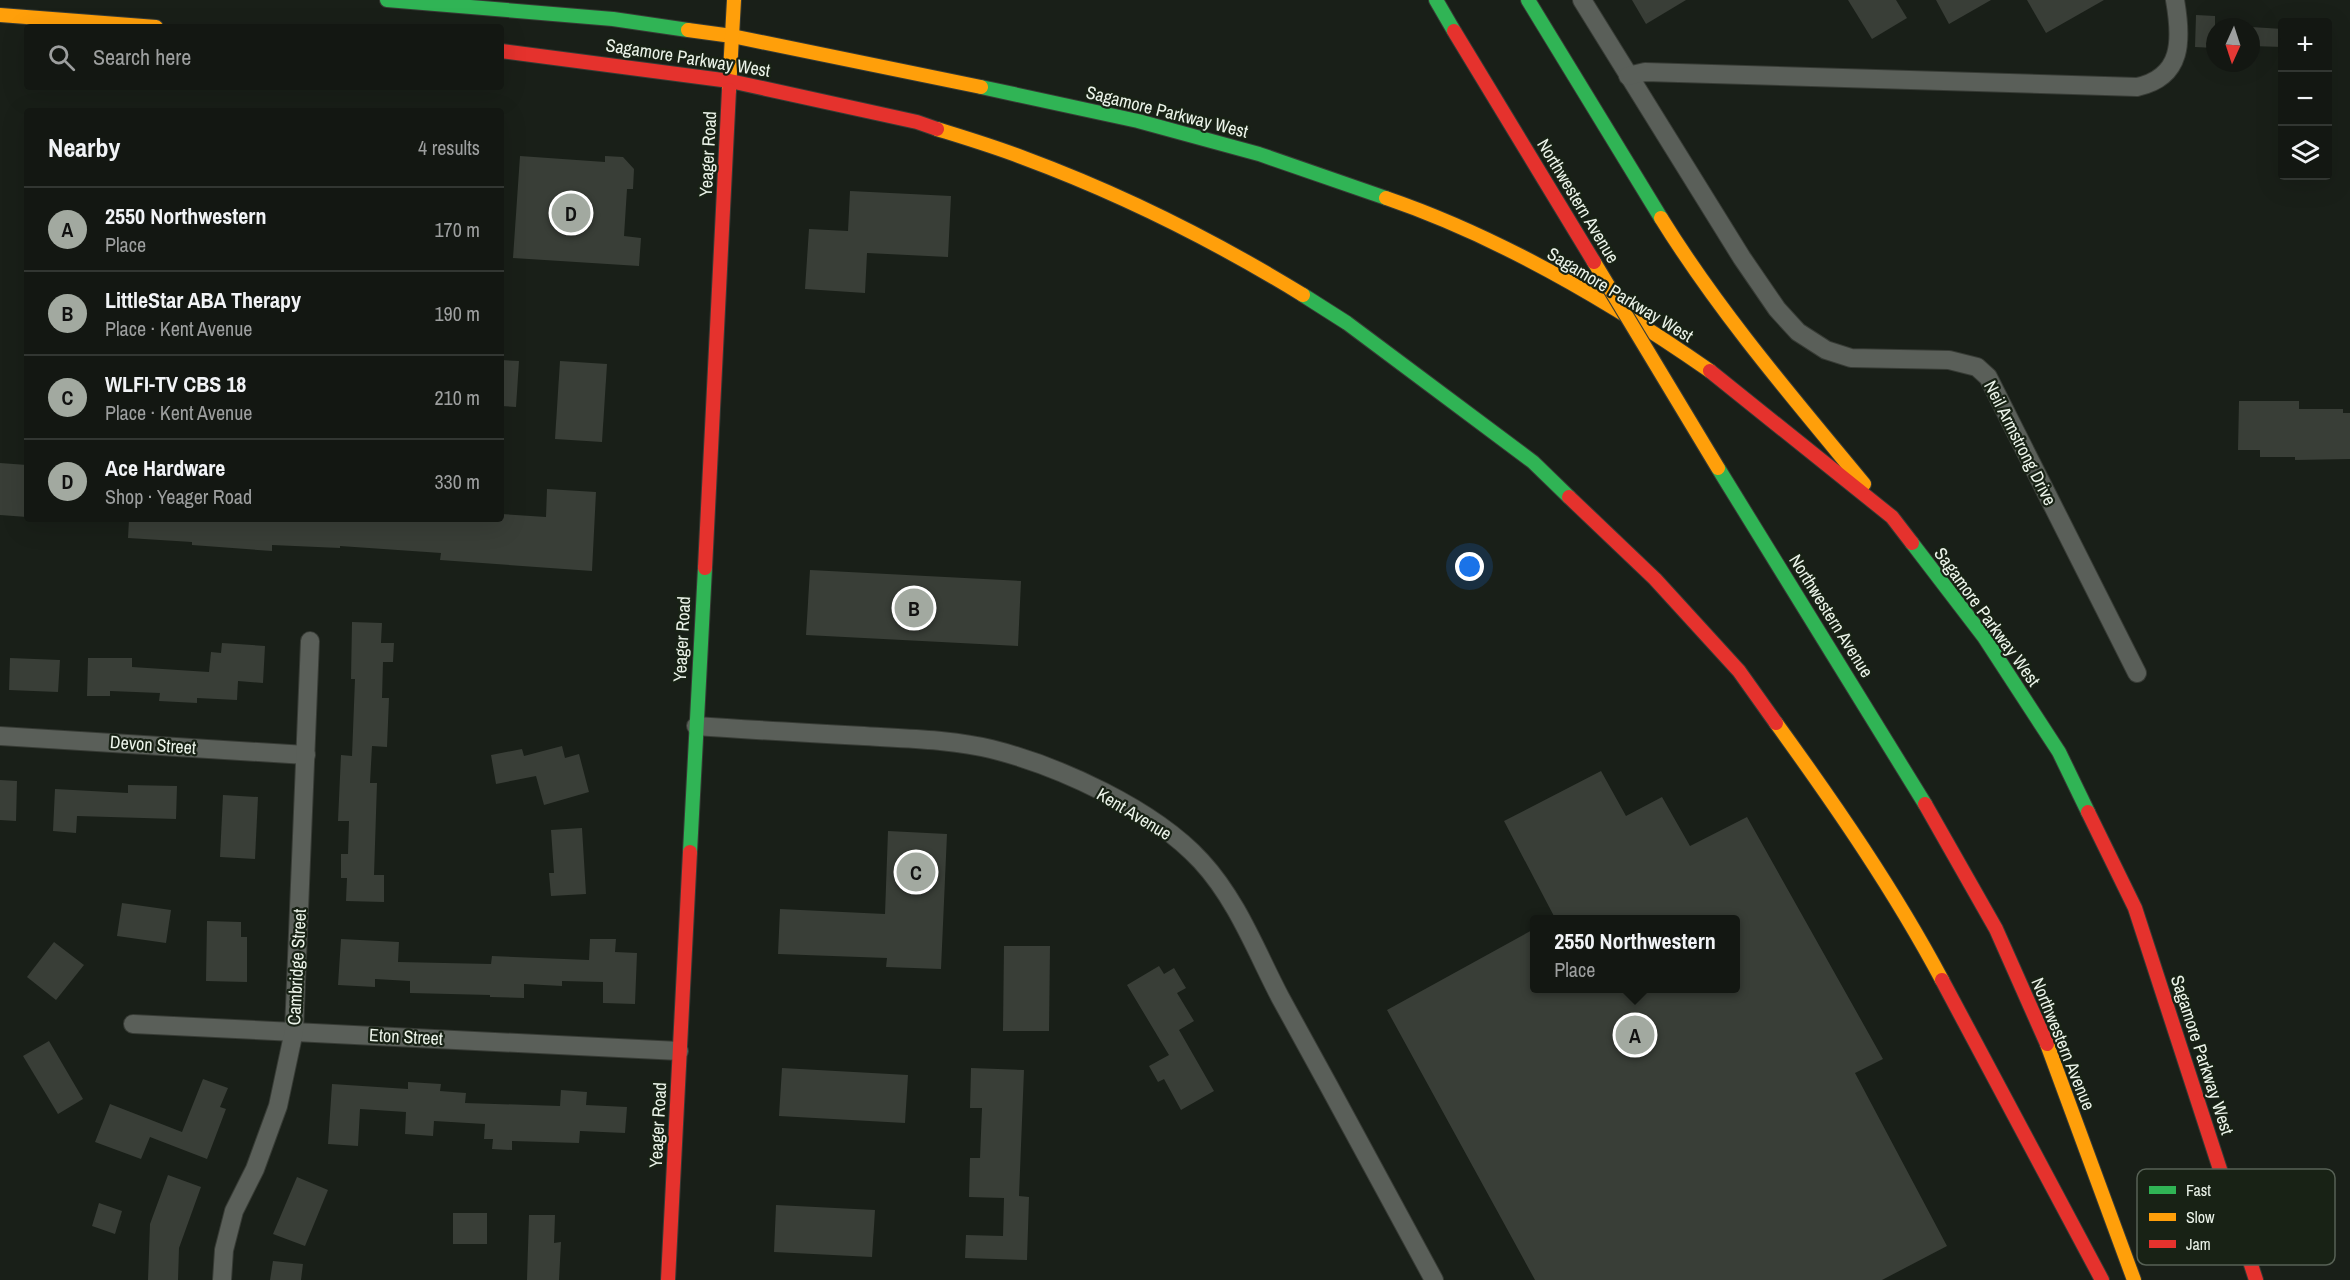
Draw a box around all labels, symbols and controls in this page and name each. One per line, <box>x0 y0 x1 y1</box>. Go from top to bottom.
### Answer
north arrow <box>2206 18 2260 72</box>
map controls <box>2278 18 2332 180</box>
button: + <box>2278 18 2332 72</box>
search box <box>24 24 504 90</box>
street label: Sagamore Parkway West <box>604 32 772 83</box>
icon: search <box>45 41 78 74</box>
text: Search here <box>93 42 191 72</box>
button: − <box>2278 72 2332 126</box>
street label: Sagamore Parkway West <box>1083 79 1251 144</box>
street label: Yeager Road <box>693 110 722 197</box>
button: layers <box>2278 126 2332 180</box>
text: Nearby <box>48 130 120 165</box>
text: 4 results <box>418 134 480 161</box>
street label: Northwestern Avenue <box>1531 134 1625 268</box>
pin: D <box>552 190 590 236</box>
text: 2550 Northwestern <box>105 201 266 231</box>
text: A <box>62 216 73 243</box>
text: 170 m <box>434 216 480 243</box>
text: Place <box>105 231 146 258</box>
street label: Sagamore Parkway West <box>1543 241 1698 348</box>
text: LittleStar ABA Therapy <box>105 285 301 315</box>
text: B <box>62 300 73 327</box>
text: 190 m <box>434 300 480 327</box>
text: Place · Kent Avenue <box>105 315 252 342</box>
text: WLFI-TV CBS 18 <box>105 369 246 399</box>
street label: Neil Armstrong Drive <box>1978 376 2063 509</box>
text: C <box>62 384 73 411</box>
text: 210 m <box>434 384 480 411</box>
text: Place · Kent Avenue <box>105 399 252 426</box>
text: Ace Hardware <box>105 453 225 483</box>
text: D <box>62 468 73 495</box>
text: 330 m <box>434 468 480 495</box>
text: Shop · Yeager Road <box>105 483 252 510</box>
street label: Sagamore Parkway West <box>1928 542 2046 691</box>
street label: Northwestern Avenue <box>1783 549 1879 682</box>
your location <box>1455 552 1484 581</box>
pin: B <box>894 586 934 630</box>
street label: Yeager Road <box>667 595 696 682</box>
street label: Devon Street <box>109 729 197 760</box>
street label: Kent Avenue <box>1092 781 1176 846</box>
pin: C <box>896 850 936 894</box>
street label: Cambridge Street <box>281 908 312 1026</box>
popup <box>1530 915 1740 993</box>
text: 2550 Northwestern <box>1554 926 1716 956</box>
text: Place <box>1554 956 1595 983</box>
street label: Sagamore Parkway West <box>2165 972 2240 1138</box>
street label: Northwestern Avenue <box>2025 974 2101 1114</box>
pin: A <box>1616 1012 1654 1058</box>
street label: Eton Street <box>368 1022 444 1051</box>
street label: Yeager Road <box>643 1081 672 1168</box>
legend <box>2137 1169 2335 1265</box>
text: Fast <box>2186 1179 2211 1201</box>
text: Slow <box>2186 1206 2215 1228</box>
text: Jam <box>2186 1233 2211 1255</box>

